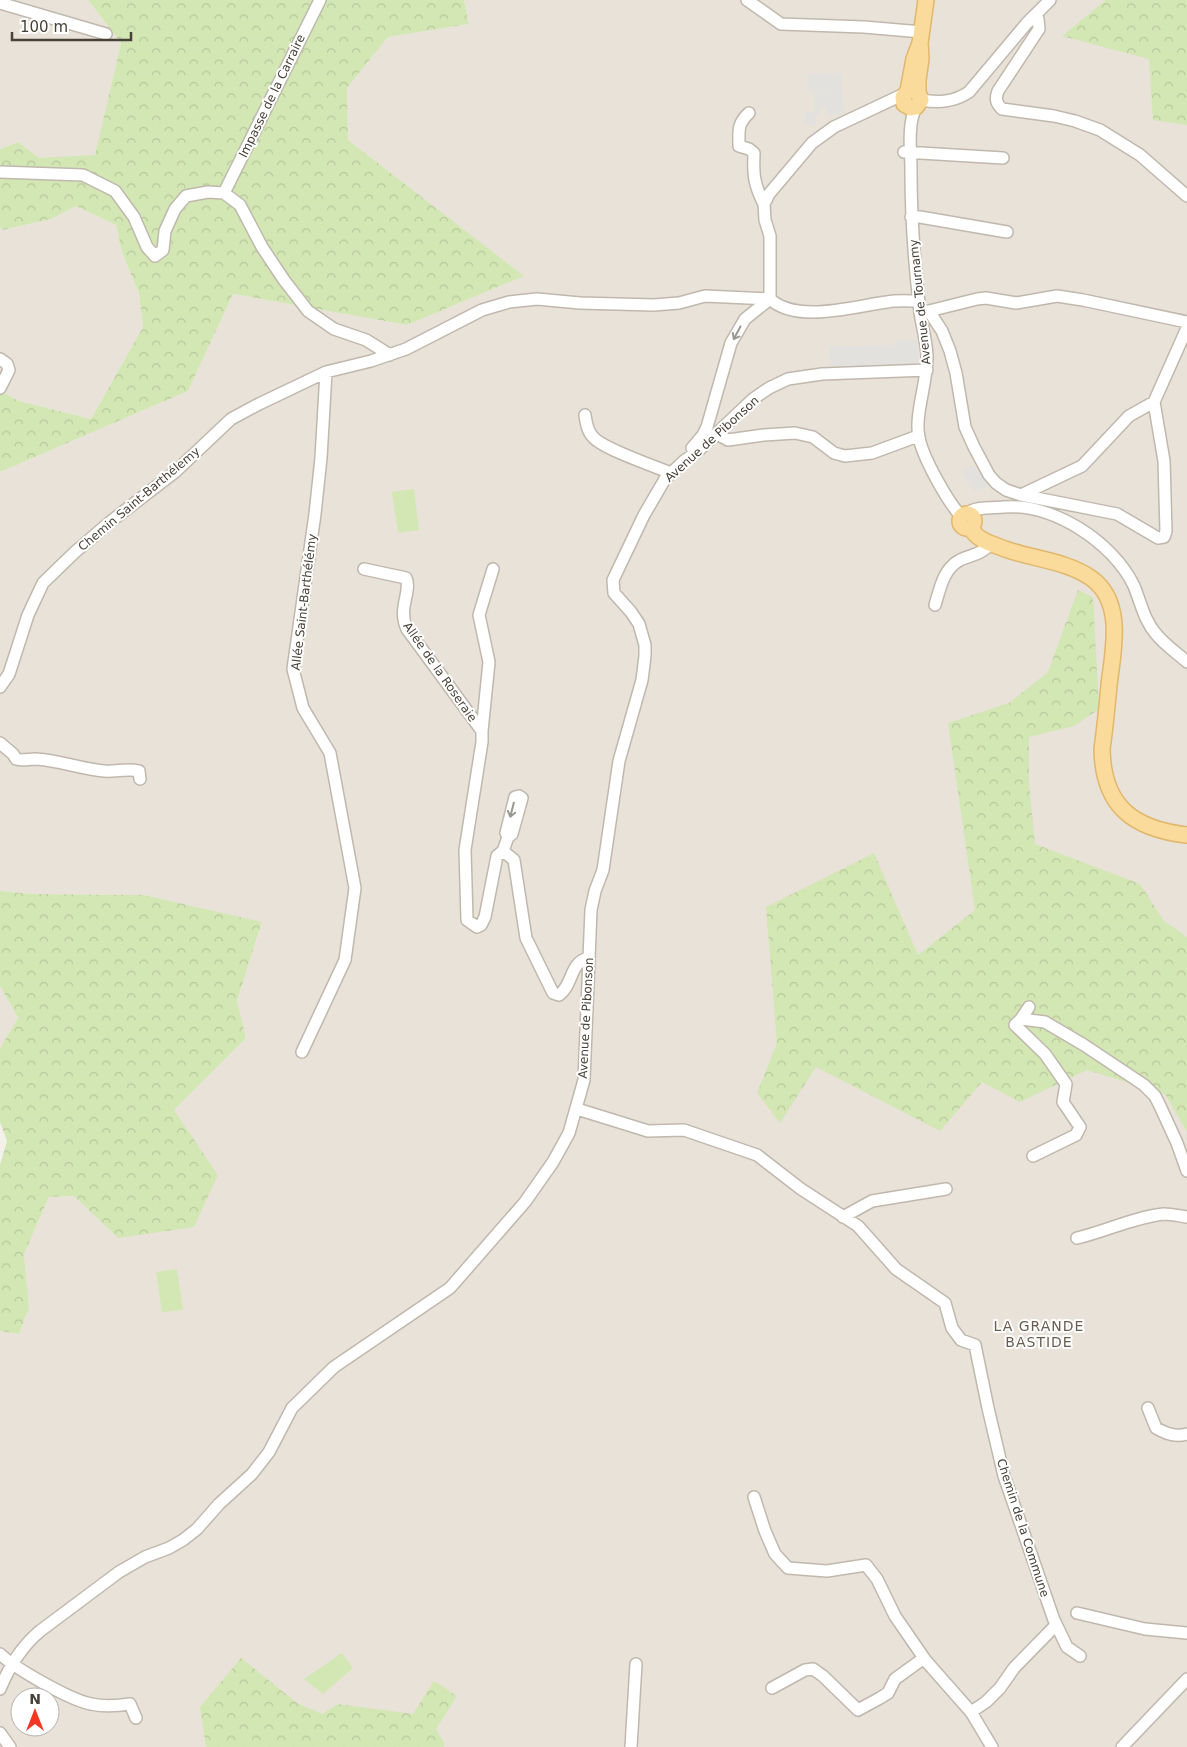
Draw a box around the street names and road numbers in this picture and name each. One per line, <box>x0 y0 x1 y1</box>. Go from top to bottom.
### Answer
street label: Impasse de la Carraire <box>236 32 308 160</box>
street label: Avenue de Tournamy <box>906 239 934 365</box>
street label: Avenue de Pibonson <box>662 393 762 485</box>
street label: Chemin Saint-Barthélemy <box>75 444 203 554</box>
street label: Allée Saint-Barthélémy <box>289 533 319 671</box>
street label: Allée de la Roseraie <box>400 619 480 725</box>
street label: Avenue de Pibonson <box>576 957 596 1079</box>
street label: Chemin de la Commune <box>994 1457 1052 1599</box>

